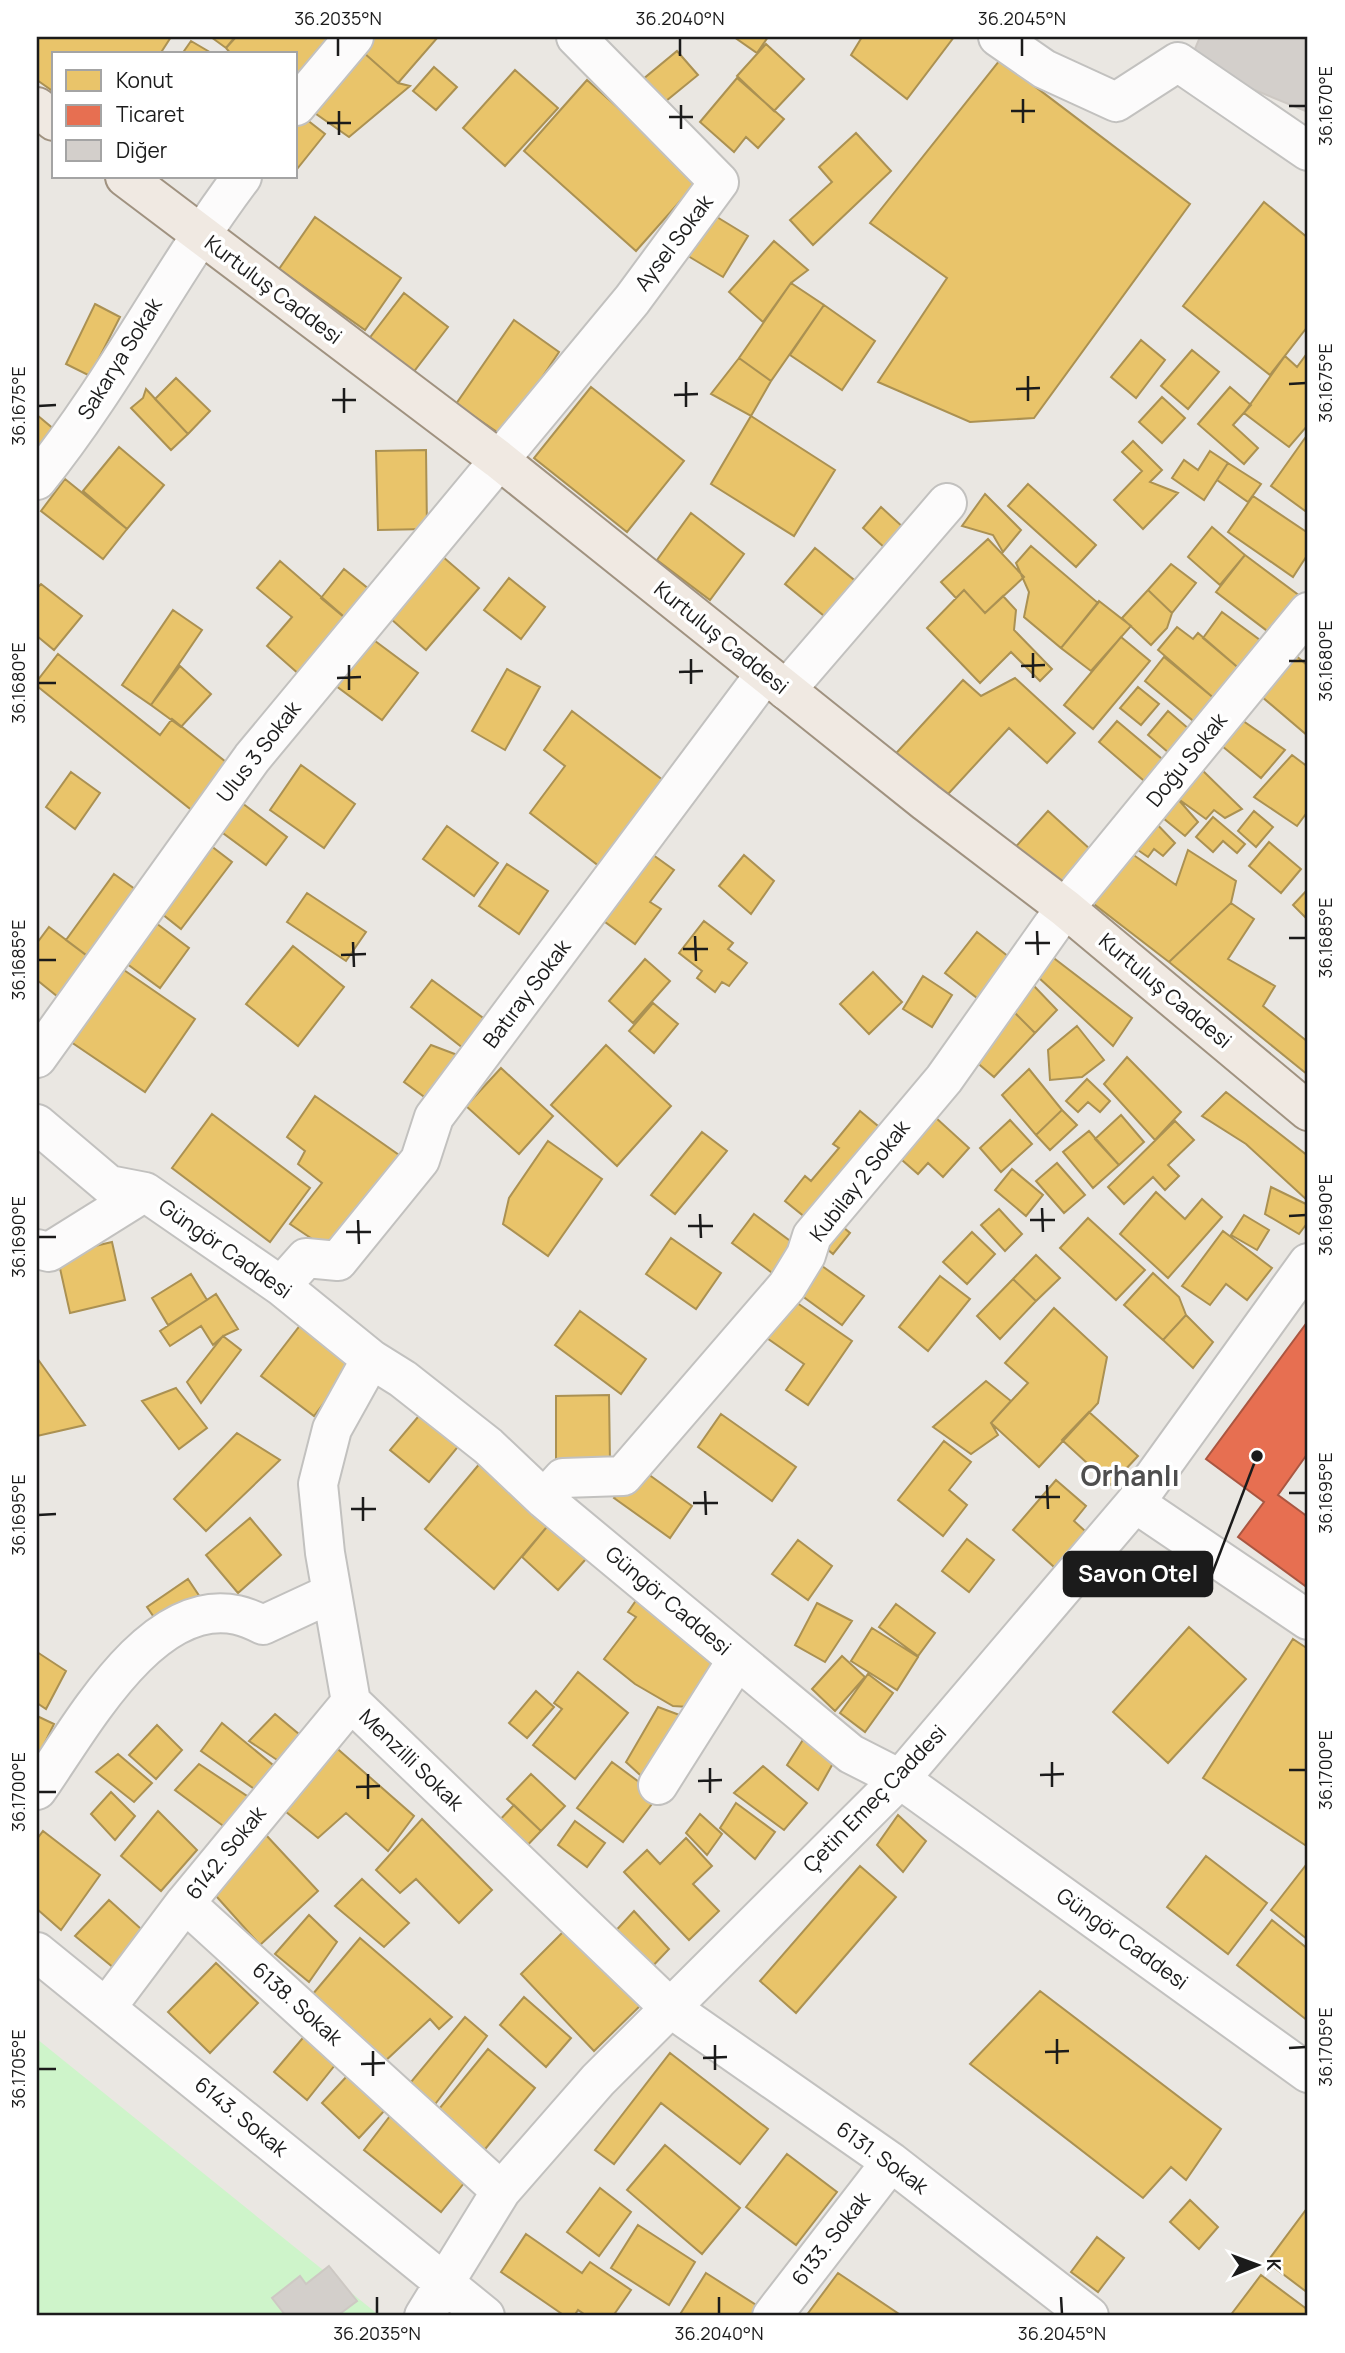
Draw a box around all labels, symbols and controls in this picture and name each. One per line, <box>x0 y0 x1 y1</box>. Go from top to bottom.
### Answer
text: 36.2035°N <box>294 6 382 30</box>
text: 36.2040°N <box>636 6 724 30</box>
text: 36.2045°N <box>978 6 1066 30</box>
legend <box>52 52 298 178</box>
text: Konut <box>116 66 173 94</box>
text: 36.1670°E <box>1313 66 1337 146</box>
text: Ticaret <box>116 100 185 128</box>
text: Diğer <box>116 136 168 164</box>
street label: Aysel Sokak <box>628 188 719 296</box>
street label: Kurtuluş Caddesi <box>199 228 348 350</box>
street label: Sakarya Sokak <box>71 292 168 425</box>
text: 36.1675°E <box>1313 343 1337 423</box>
text: 36.1675°E <box>6 366 30 446</box>
street label: Kurtuluş Caddesi <box>649 574 795 700</box>
text: 36.1680°E <box>1313 620 1337 702</box>
text: 36.1680°E <box>6 642 30 724</box>
street label: Ulus 3 Sokak <box>210 695 307 808</box>
street label: Doğu Sokak <box>1140 706 1233 812</box>
text: 36.1685°E <box>1313 898 1337 978</box>
text: 36.1685°E <box>6 920 30 1000</box>
street label: Kurtuluş Caddesi <box>1093 926 1238 1054</box>
street label: Batıray Sokak <box>476 933 577 1053</box>
street label: Kubilay 2 Sokak <box>803 1113 916 1247</box>
text: 36.1690°E <box>1313 1174 1337 1256</box>
street label: Güngör Caddesi <box>154 1192 298 1304</box>
text: 36.1690°E <box>6 1196 30 1278</box>
text: 36.1695°E <box>1313 1452 1337 1534</box>
district label: Orhanlı <box>1080 1456 1180 1494</box>
text: 36.1695°E <box>6 1474 30 1556</box>
street label: Güngör Caddesi <box>600 1539 737 1661</box>
callout: Savon Otel <box>1064 1552 1212 1596</box>
text: Savon Otel <box>1078 1557 1198 1589</box>
street label: Menzilli Sokak <box>353 1702 470 1817</box>
street label: Çetin Emeç Caddesi <box>797 1718 952 1878</box>
text: 36.1700°E <box>1313 1730 1337 1810</box>
text: 36.1700°E <box>6 1752 30 1832</box>
street label: 6142. Sokak <box>179 1799 272 1905</box>
street label: Güngör Caddesi <box>1051 1881 1194 1995</box>
street label: 6138. Sokak <box>247 1955 349 2052</box>
text: 36.1705°E <box>1313 2007 1337 2087</box>
text: 36.1705°E <box>6 2029 30 2109</box>
street label: 6143. Sokak <box>189 2070 295 2163</box>
street label: 6131. Sokak <box>831 2114 935 2200</box>
street label: 6133. Sokak <box>785 2185 876 2291</box>
north arrow <box>1222 2230 1292 2300</box>
text: K <box>1261 2258 1287 2272</box>
text: 36.2035°N <box>333 2321 421 2345</box>
text: 36.2040°N <box>675 2321 763 2345</box>
text: 36.2045°N <box>1018 2321 1106 2345</box>

